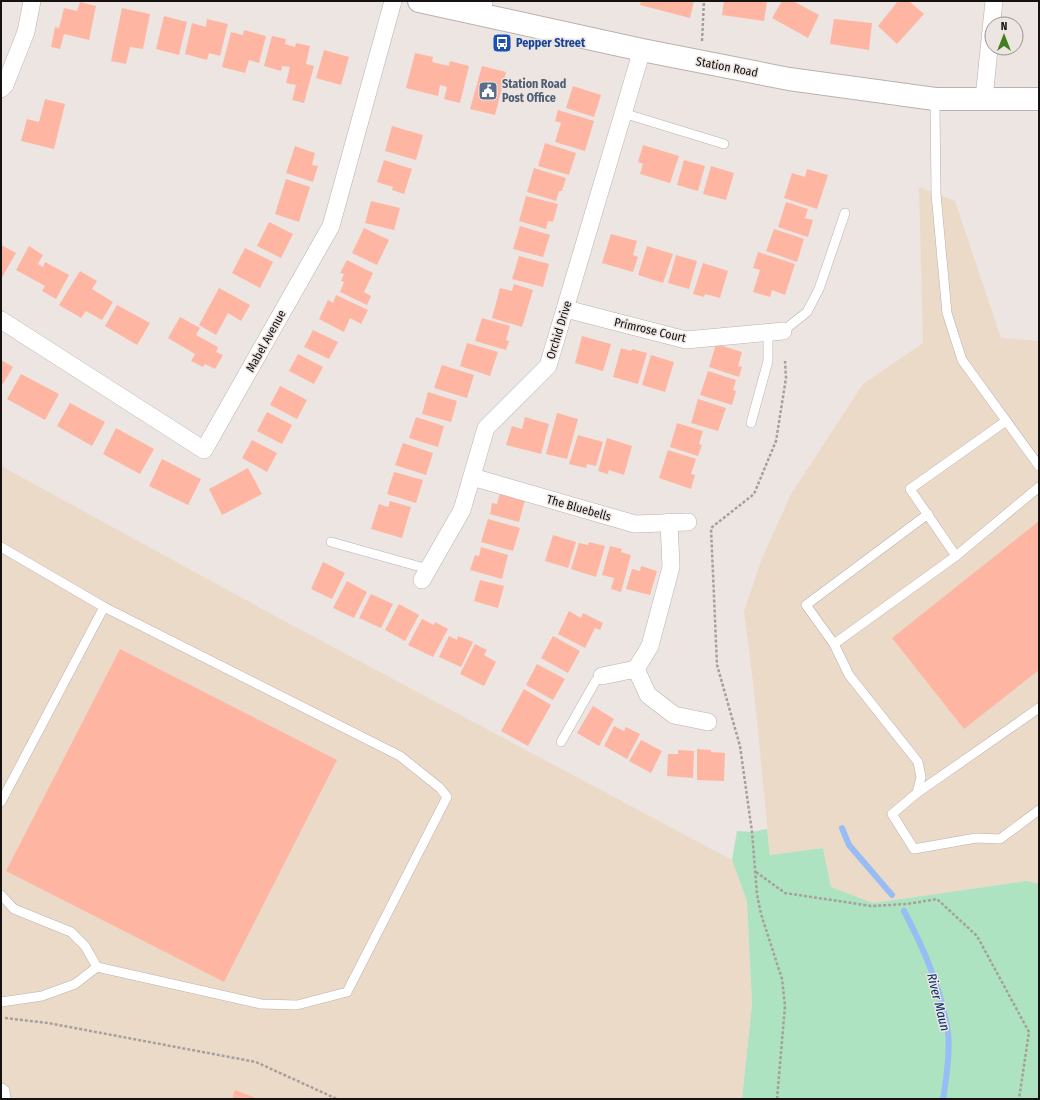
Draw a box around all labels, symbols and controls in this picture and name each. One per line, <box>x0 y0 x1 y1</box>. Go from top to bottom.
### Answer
north arrow <box>984 16 1024 56</box>
text: N <box>1001 20 1007 33</box>
bus stop icon: Pepper Street <box>491 32 513 54</box>
place label: Pepper Street <box>516 36 586 50</box>
street label: Station Road <box>695 54 759 80</box>
place label: Station Road Post Office <box>502 77 566 105</box>
public building icon: Station Road Post Office <box>477 80 499 102</box>
street label: Orchid Drive <box>543 299 575 361</box>
street label: Mabel Avenue <box>243 307 289 374</box>
street label: Primrose Court <box>613 315 687 345</box>
street label: The Bluebells <box>545 492 613 524</box>
water label: River Maun <box>924 972 953 1033</box>

